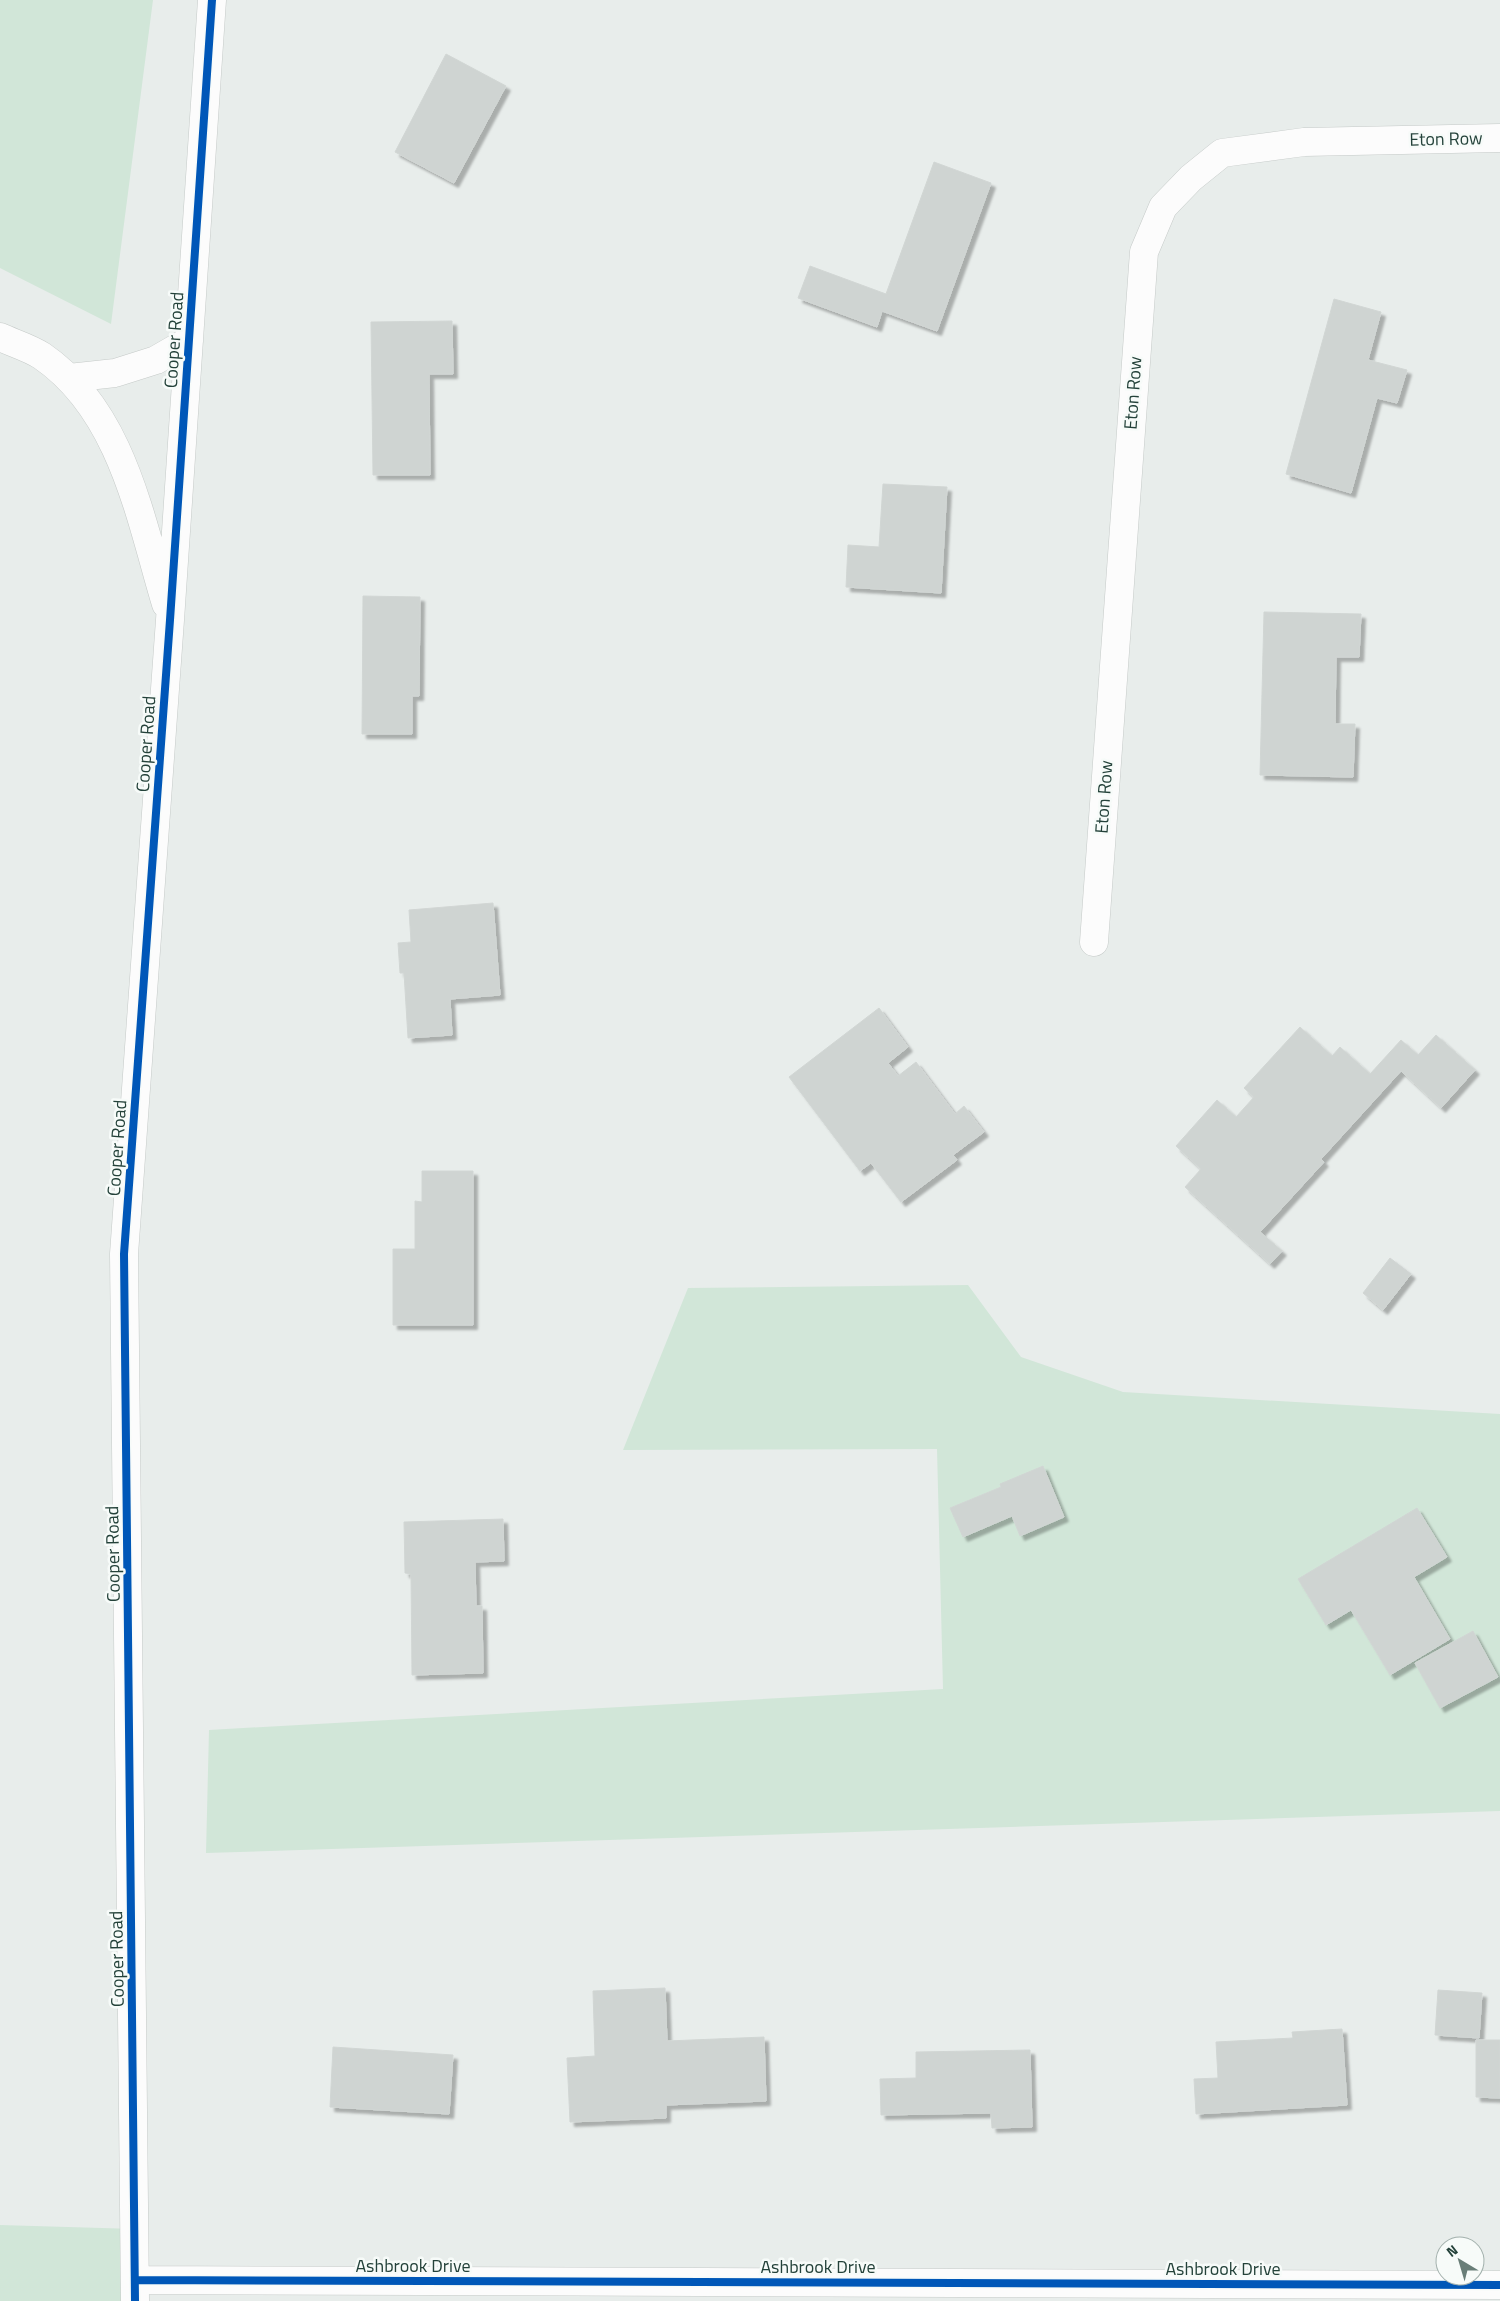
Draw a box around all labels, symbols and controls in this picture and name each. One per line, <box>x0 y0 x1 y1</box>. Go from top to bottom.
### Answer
street label: Eton Row <box>1409 124 1483 153</box>
street label: Cooper Road <box>157 291 190 389</box>
street label: Eton Row <box>1116 355 1149 430</box>
street label: Cooper Road <box>129 695 162 793</box>
street label: Eton Row <box>1087 759 1120 834</box>
street label: Cooper Road <box>100 1099 133 1197</box>
street label: Cooper Road <box>98 1506 127 1602</box>
street label: Cooper Road <box>102 1911 131 2007</box>
north arrow <box>1435 2236 1485 2286</box>
text: N <box>1441 2239 1462 2262</box>
street label: Ashbrook Drive <box>355 2252 471 2279</box>
street label: Ashbrook Drive <box>760 2253 876 2280</box>
street label: Ashbrook Drive <box>1165 2255 1281 2282</box>

